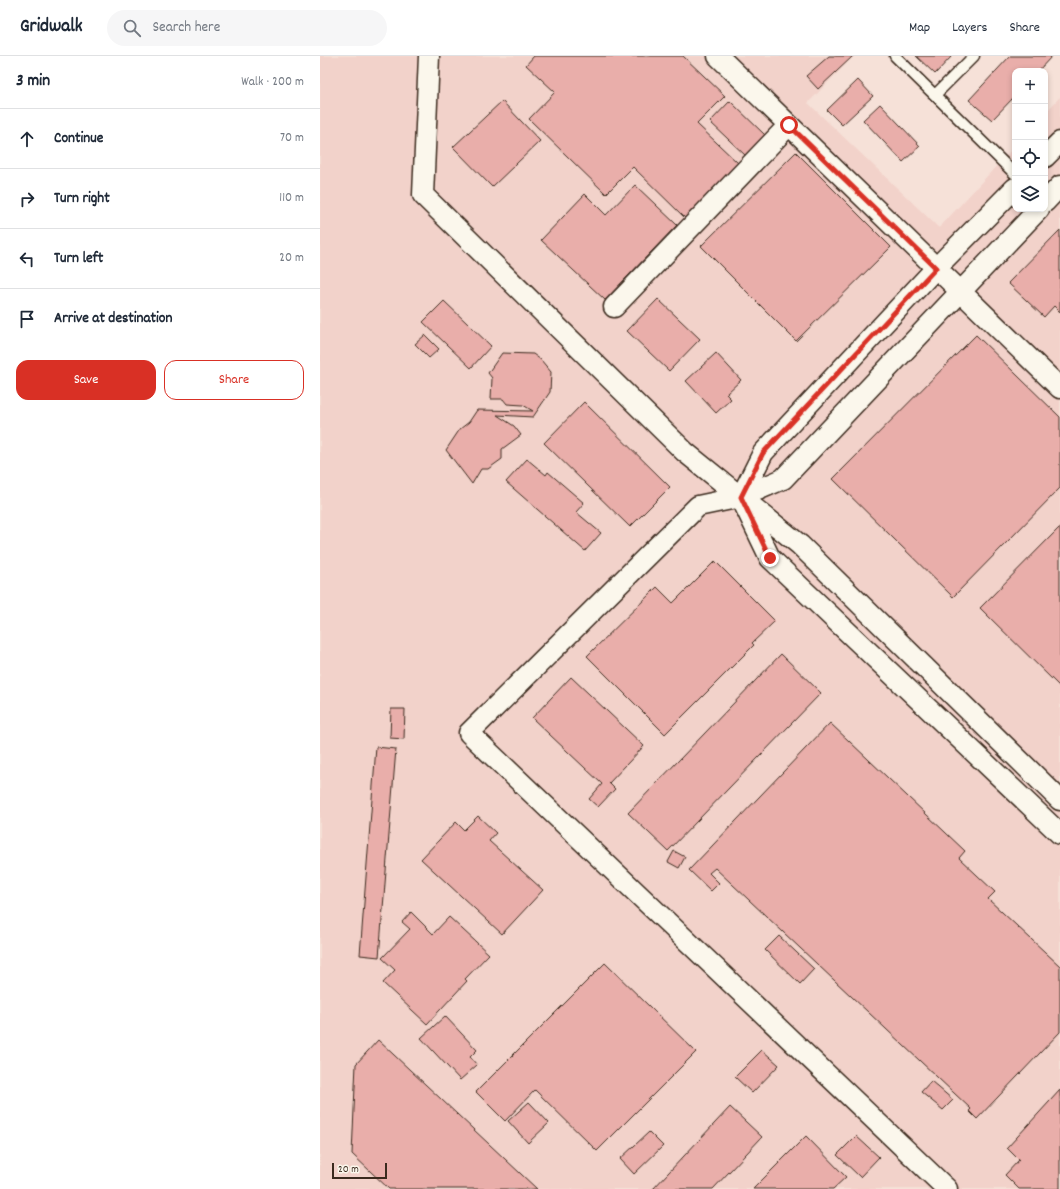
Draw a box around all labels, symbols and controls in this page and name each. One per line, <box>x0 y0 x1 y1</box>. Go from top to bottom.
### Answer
search box <box>107 10 387 46</box>
text: Gridwalk <box>20 14 83 41</box>
icon: search <box>121 17 143 39</box>
text: Search here <box>153 17 220 39</box>
text: Map <box>909 18 930 38</box>
text: Layers <box>952 18 987 38</box>
text: Share <box>1009 18 1040 38</box>
map controls <box>1012 68 1048 212</box>
button: + <box>1012 68 1048 104</box>
text: 3 min <box>16 70 50 94</box>
text: Walk · 200 m <box>241 73 304 92</box>
button: − <box>1012 104 1048 140</box>
route start <box>780 116 798 134</box>
icon: ahead <box>16 128 38 150</box>
text: Continue <box>54 128 103 150</box>
text: 70 m <box>280 129 304 148</box>
button: locate <box>1012 140 1048 176</box>
button: layers <box>1012 176 1048 212</box>
icon: right <box>16 188 38 210</box>
text: Turn right <box>54 188 110 210</box>
text: 110 m <box>279 189 304 208</box>
icon: left <box>16 248 38 270</box>
text: Turn left <box>54 248 103 270</box>
text: 20 m <box>279 249 304 268</box>
icon: arrive <box>16 308 38 330</box>
text: Arrive at destination <box>54 308 172 330</box>
button: Save <box>16 360 156 400</box>
button: Share <box>164 360 304 400</box>
route end <box>761 549 779 567</box>
scale bar <box>332 1161 387 1180</box>
text: 20 m <box>338 1162 359 1178</box>

